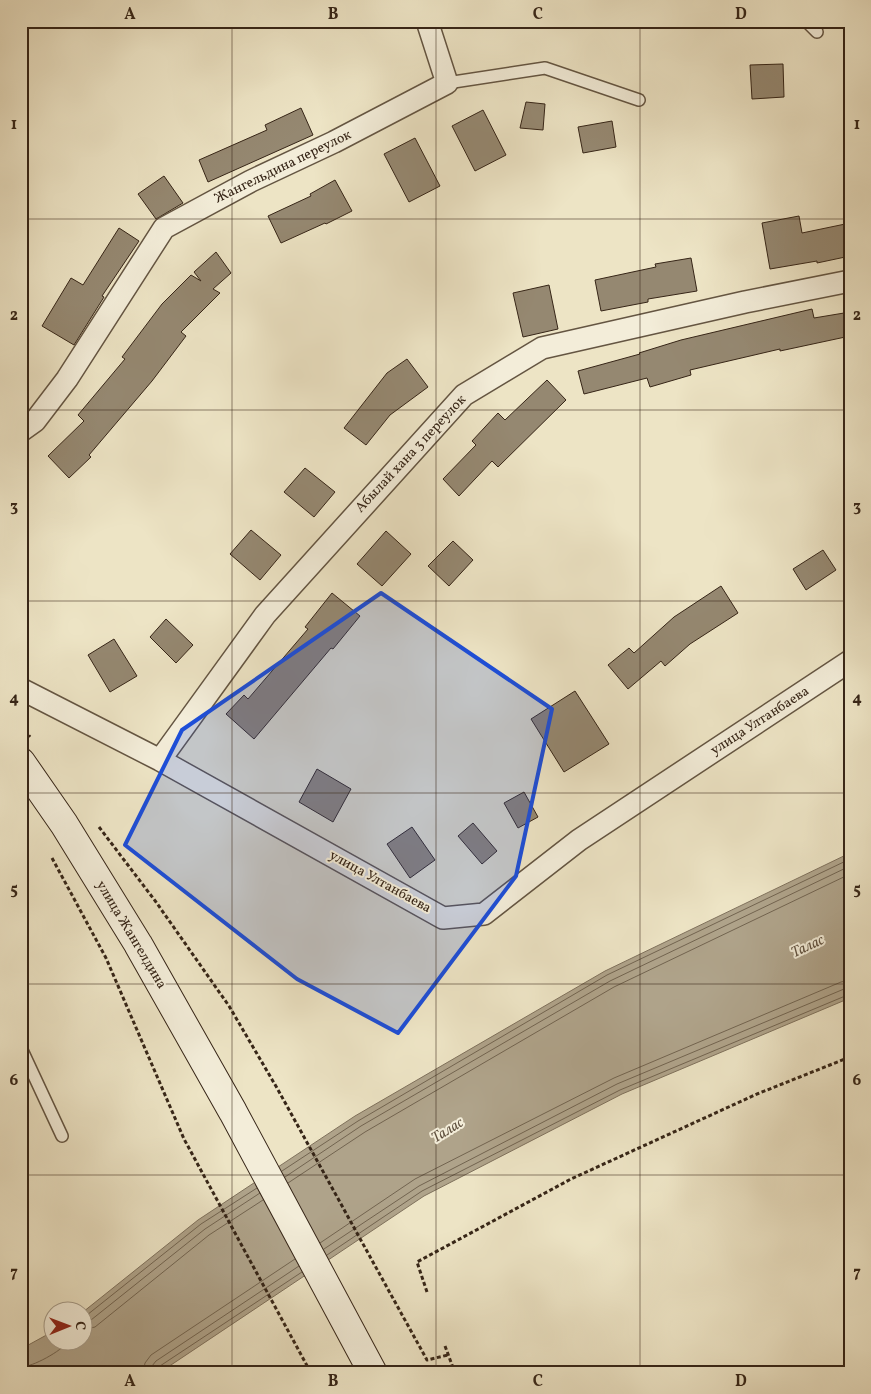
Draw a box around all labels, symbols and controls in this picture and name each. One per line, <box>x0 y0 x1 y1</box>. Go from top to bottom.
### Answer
text: A <box>124 4 136 26</box>
text: B <box>328 4 339 26</box>
text: C <box>533 4 543 26</box>
text: D <box>735 4 747 26</box>
text: 1 <box>11 114 17 136</box>
text: 1 <box>854 114 860 136</box>
street label: Жангельдина переулок <box>211 125 355 208</box>
text: 2 <box>10 305 18 327</box>
text: 2 <box>853 305 861 327</box>
street label: Абылай хана 3 переулок <box>351 391 471 517</box>
text: 3 <box>10 496 18 518</box>
text: 3 <box>853 496 861 518</box>
street label: улица Ултанбаева <box>707 682 813 760</box>
text: 4 <box>9 688 19 710</box>
text: 4 <box>852 688 862 710</box>
street label: улица Ултанбаева <box>326 846 435 918</box>
street label: улица Жангелдина <box>91 877 171 993</box>
text: 5 <box>10 879 18 901</box>
text: 5 <box>853 879 861 901</box>
water label: Талас <box>788 930 828 964</box>
text: 6 <box>10 1070 19 1092</box>
text: 6 <box>853 1070 862 1092</box>
water label: Талас <box>428 1113 469 1149</box>
text: 7 <box>10 1262 18 1284</box>
text: 7 <box>853 1262 861 1284</box>
north arrow <box>42 1302 92 1352</box>
text: С <box>70 1321 89 1330</box>
text: A <box>124 1371 136 1393</box>
text: B <box>328 1371 339 1393</box>
text: C <box>533 1371 543 1393</box>
text: D <box>735 1371 747 1393</box>

